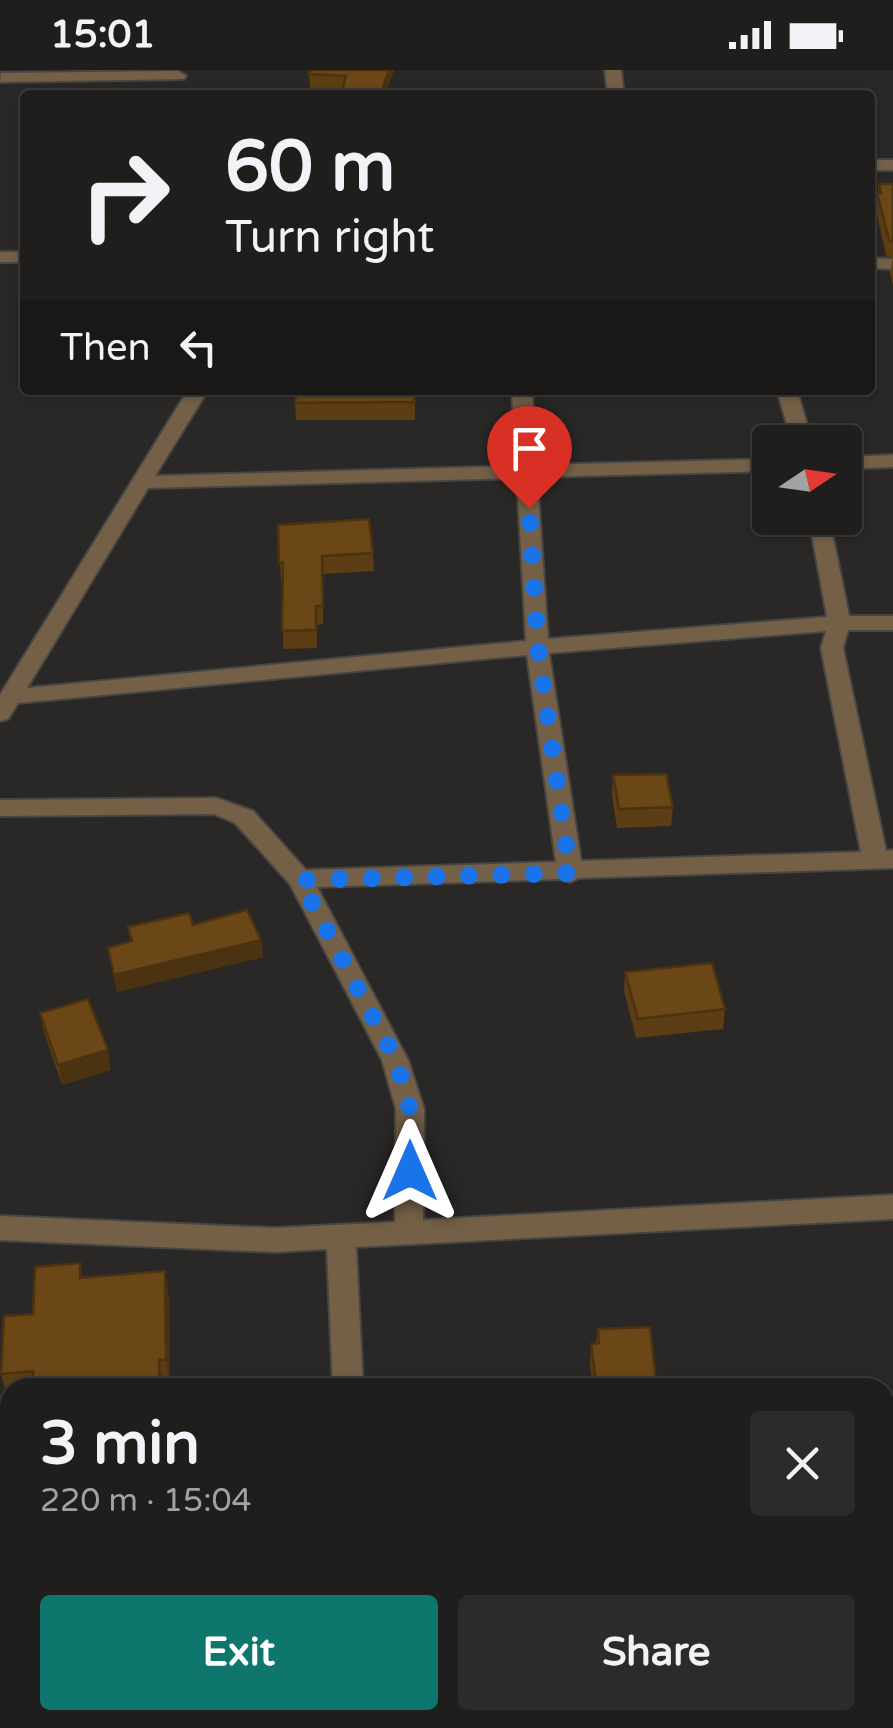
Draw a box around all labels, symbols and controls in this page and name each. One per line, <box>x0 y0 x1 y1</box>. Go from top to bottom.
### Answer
text: 15:01 <box>50 12 155 58</box>
text: 60 m <box>225 126 395 210</box>
icon: right <box>60 130 190 260</box>
text: Turn right <box>225 211 434 265</box>
icon: left <box>171 320 226 375</box>
text: Then <box>60 325 151 371</box>
pin <box>487 406 572 509</box>
icon: arrive <box>502 421 557 476</box>
north arrow <box>752 425 862 535</box>
map controls <box>752 425 862 535</box>
position arrow <box>358 1119 462 1223</box>
text: 3 min <box>40 1408 200 1480</box>
button: close <box>750 1411 855 1516</box>
text: 220 m · 15:04 <box>40 1482 252 1520</box>
button: Exit <box>40 1595 438 1710</box>
button: Share <box>458 1595 855 1710</box>

